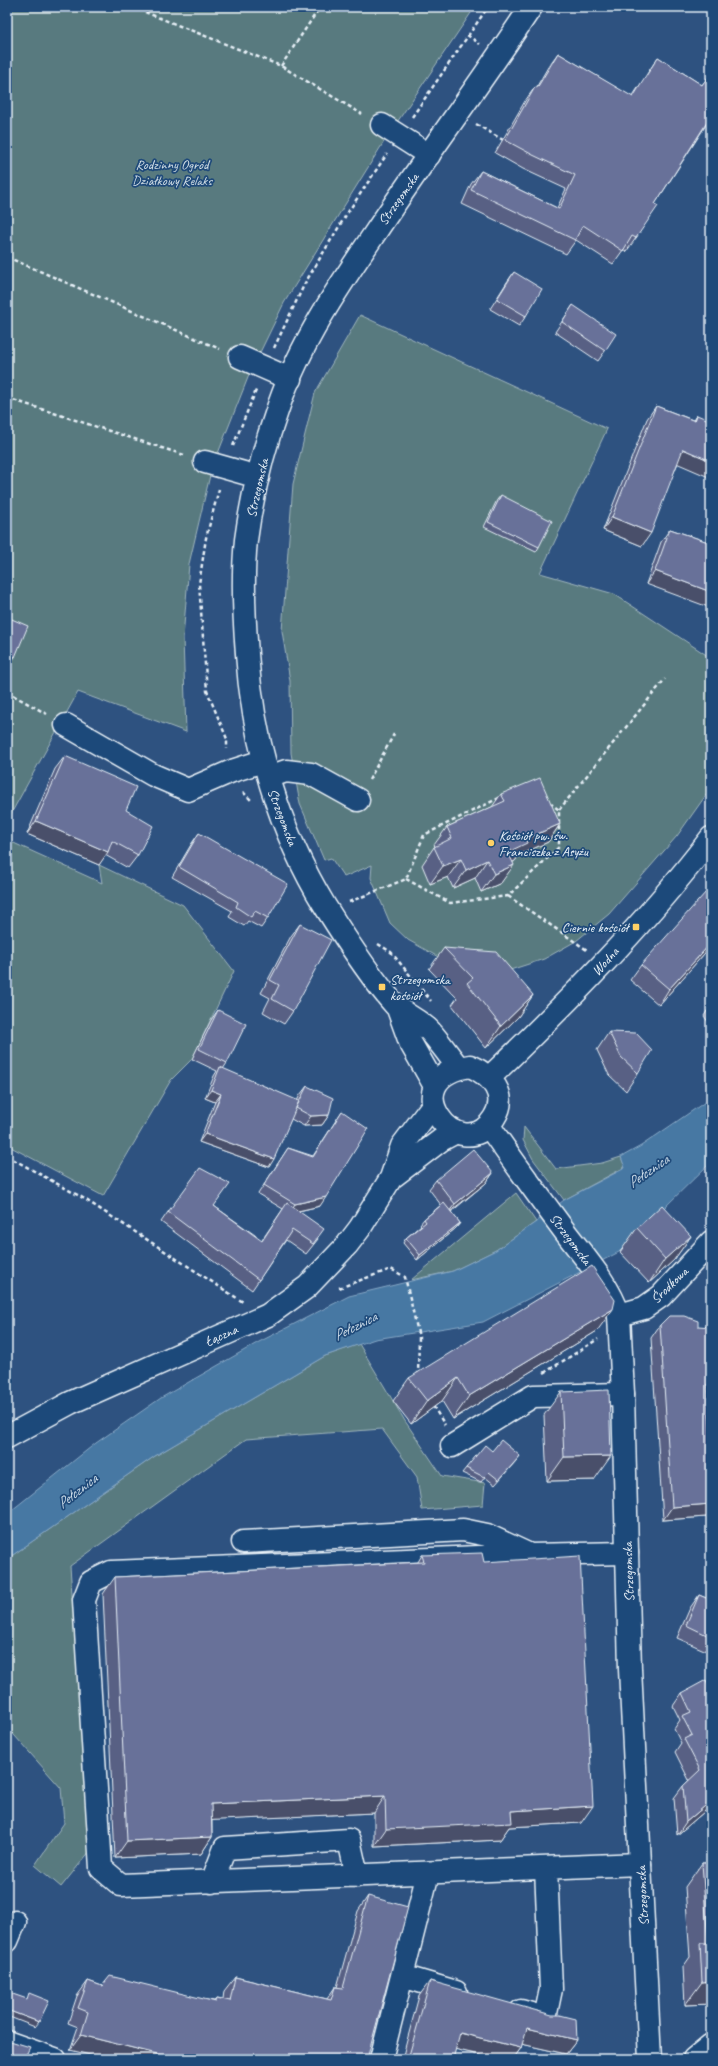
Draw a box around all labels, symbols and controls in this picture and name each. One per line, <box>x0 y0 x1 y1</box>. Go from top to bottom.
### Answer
park label: Rodzinny Ogród Działkowy Relaks <box>132 156 213 189</box>
street label: Strzegomska <box>374 169 423 229</box>
street label: Strzegomska <box>242 456 273 519</box>
street label: Strzegomska <box>264 786 302 849</box>
place label: Kościół pw. św. Franciszka z Asyżu <box>499 827 589 860</box>
marker: Kościół pw. św. Franciszka z Asyżu <box>486 838 496 848</box>
place label: Ciernie kościół <box>562 919 631 936</box>
marker: Ciernie kościół <box>631 922 641 932</box>
street label: Wodna <box>588 943 623 979</box>
place label: Strzegomska kościół <box>390 971 451 1004</box>
marker: Strzegomska kościół <box>377 982 387 992</box>
water label: Pełcznica <box>624 1149 674 1192</box>
street label: Strzegomska <box>546 1210 596 1269</box>
street label: Środkowa <box>647 1263 692 1307</box>
water label: Pełcznica <box>330 1307 382 1345</box>
street label: Łączna <box>202 1320 241 1350</box>
water label: Pełcznica <box>53 1469 103 1513</box>
street label: Strzegomska <box>619 1541 638 1602</box>
street label: Strzegomska <box>632 1864 653 1926</box>

